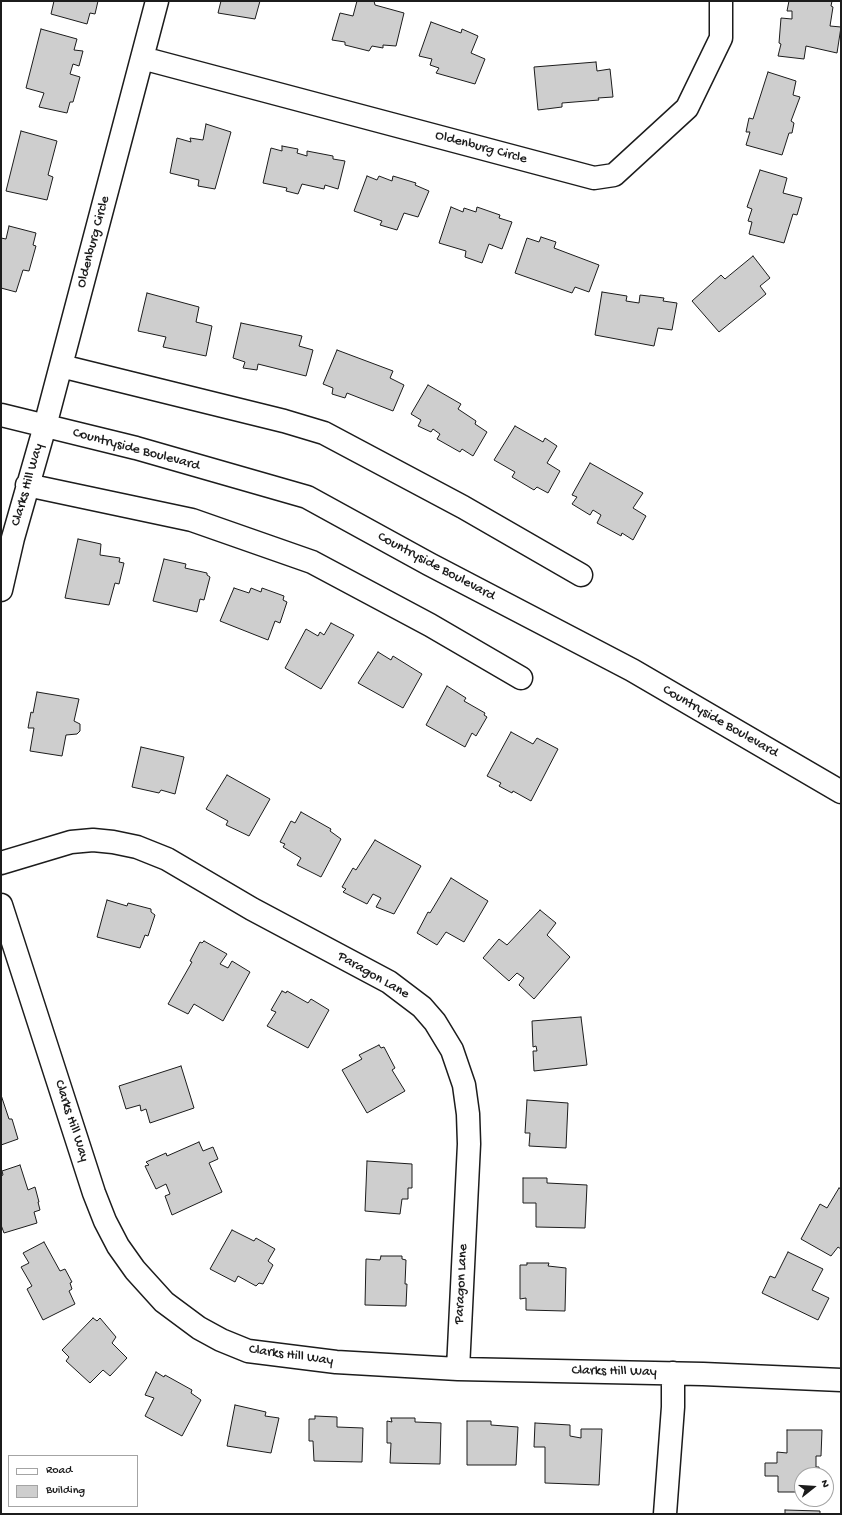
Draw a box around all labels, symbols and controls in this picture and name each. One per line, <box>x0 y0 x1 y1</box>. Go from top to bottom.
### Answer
street label: Oldenburg Circle <box>433 128 529 168</box>
street label: Oldenburg Circle <box>74 194 114 290</box>
street label: Countryside Boulevard <box>71 425 201 475</box>
street label: Clarks Hill Way <box>8 442 48 528</box>
street label: Countryside Boulevard <box>374 529 498 605</box>
street label: Countryside Boulevard <box>659 682 781 762</box>
street label: Paragon Lane <box>334 949 412 1003</box>
street label: Clarks Hill Way <box>50 1078 92 1164</box>
street label: Paragon Lane <box>452 1244 472 1324</box>
street label: Clarks Hill Way <box>248 1342 334 1370</box>
street label: Clarks Hill Way <box>571 1363 657 1381</box>
legend <box>8 1455 138 1507</box>
text: Road <box>46 1464 72 1478</box>
north arrow <box>794 1467 834 1507</box>
text: N <box>818 1479 831 1489</box>
text: Building <box>46 1484 85 1498</box>

